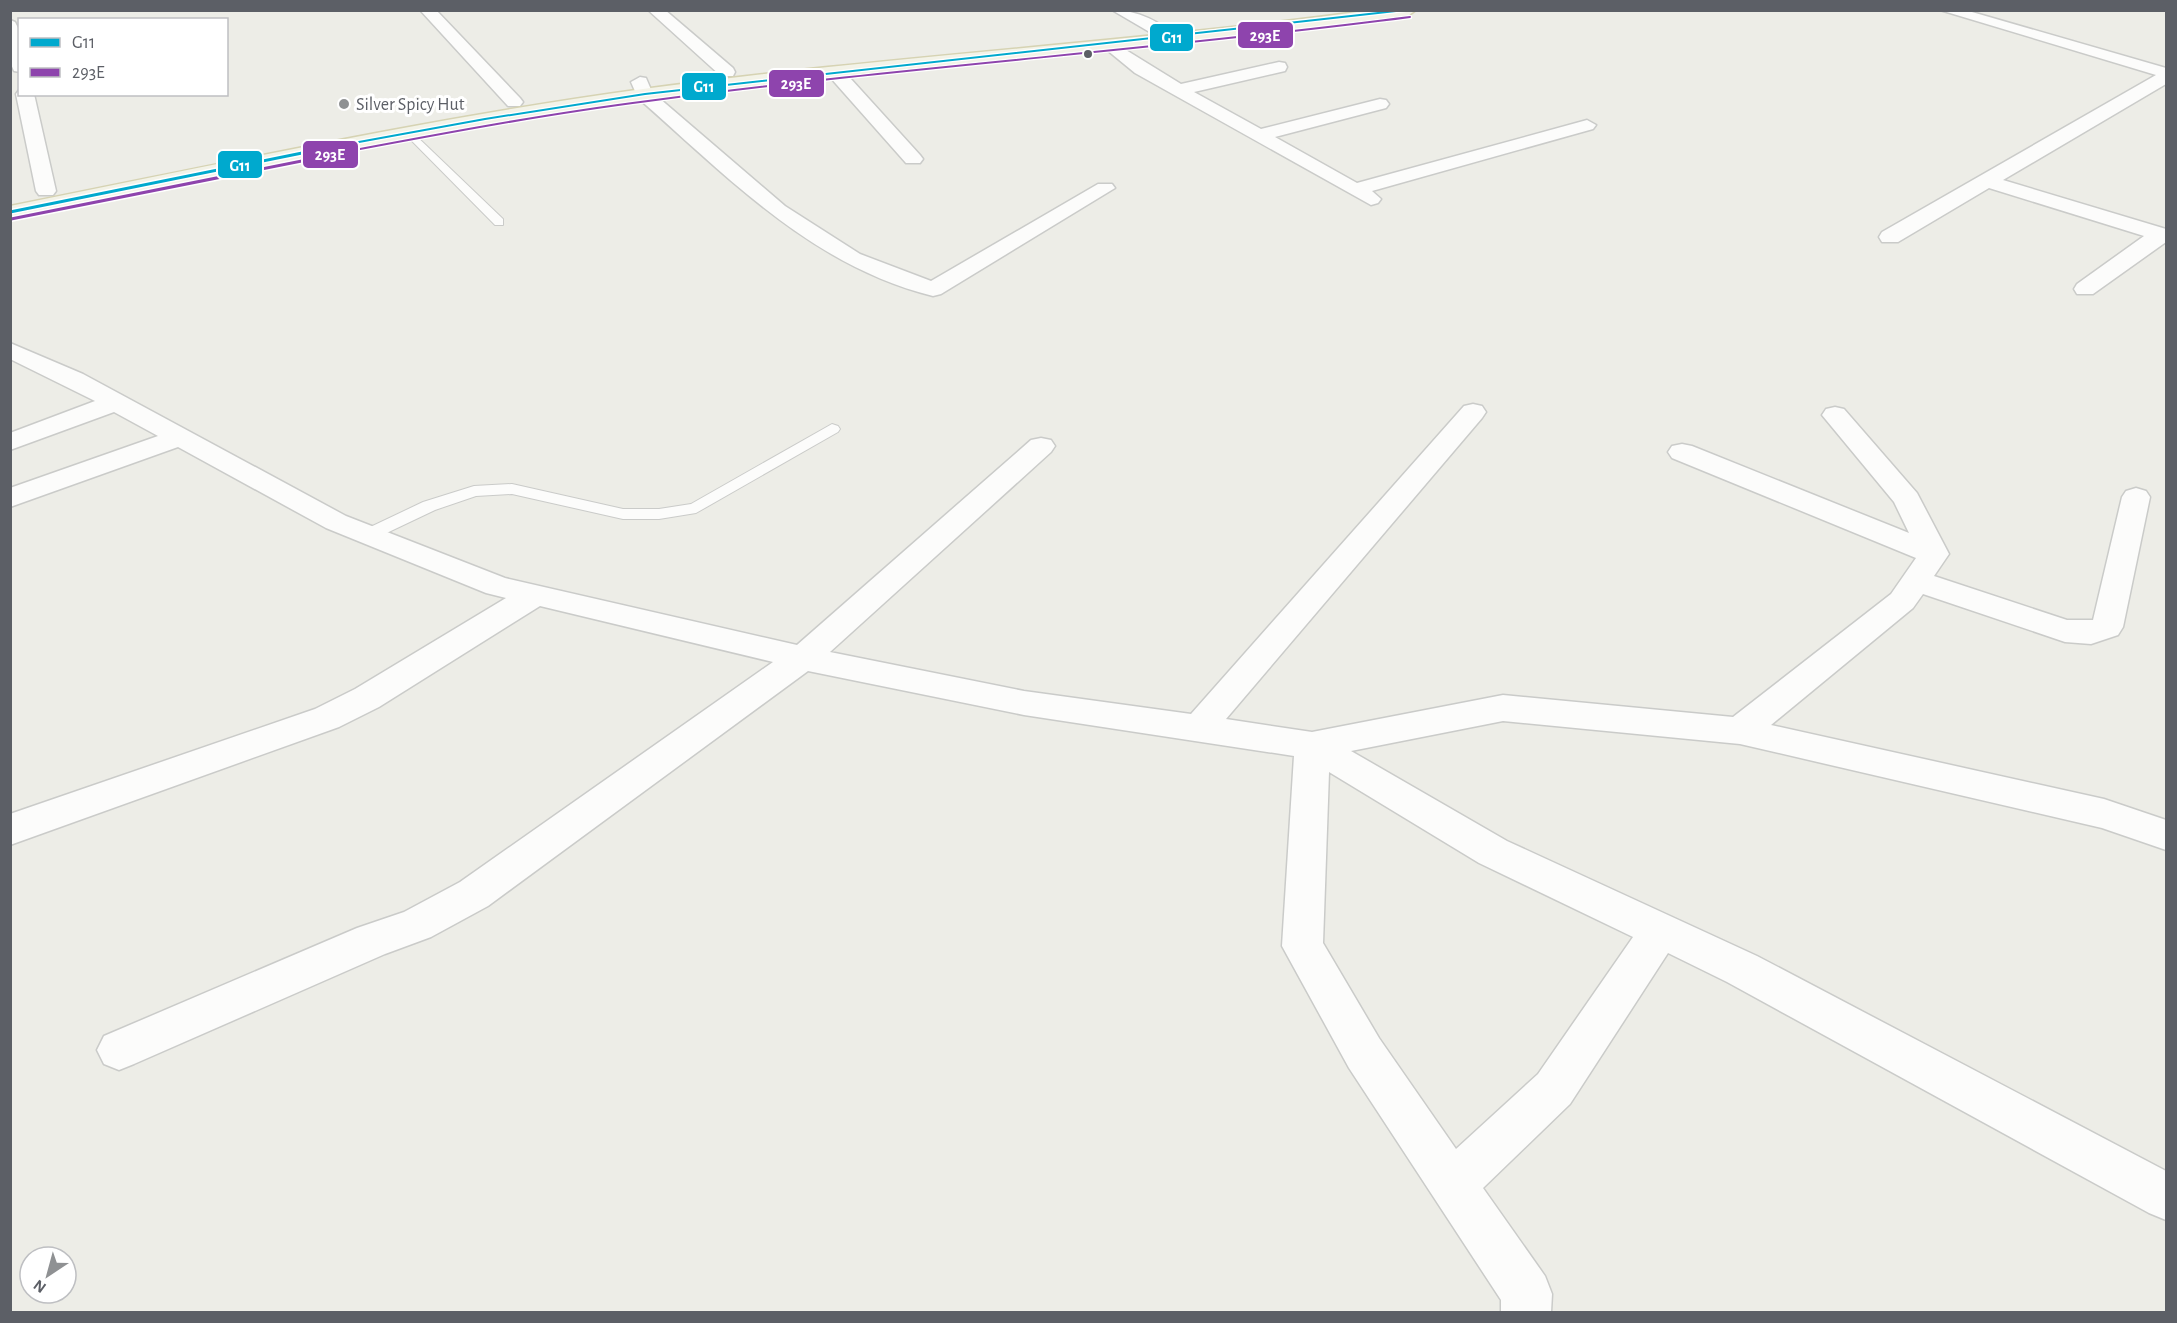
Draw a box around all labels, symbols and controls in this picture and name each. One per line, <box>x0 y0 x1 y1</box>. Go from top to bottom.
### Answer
legend <box>18 18 228 96</box>
line badge: 293E <box>1237 21 1294 49</box>
line badge: G11 <box>1149 23 1194 52</box>
text: 293E <box>1250 28 1280 44</box>
text: G11 <box>1161 30 1183 46</box>
text: G11 <box>72 34 95 52</box>
unlabelled marker <box>1082 48 1094 60</box>
text: 293E <box>72 64 105 82</box>
line badge: 293E <box>768 69 825 98</box>
line badge: G11 <box>681 72 727 101</box>
text: 293E <box>781 76 811 92</box>
text: G11 <box>693 79 715 95</box>
place label: Silver Spicy Hut <box>356 96 465 114</box>
marker: Silver Spicy Hut <box>337 97 351 111</box>
line badge: 293E <box>302 140 359 169</box>
text: 293E <box>315 147 345 163</box>
line badge: G11 <box>217 150 263 179</box>
text: G11 <box>229 158 251 174</box>
north arrow <box>18 1245 78 1305</box>
text: N <box>31 1277 49 1296</box>

